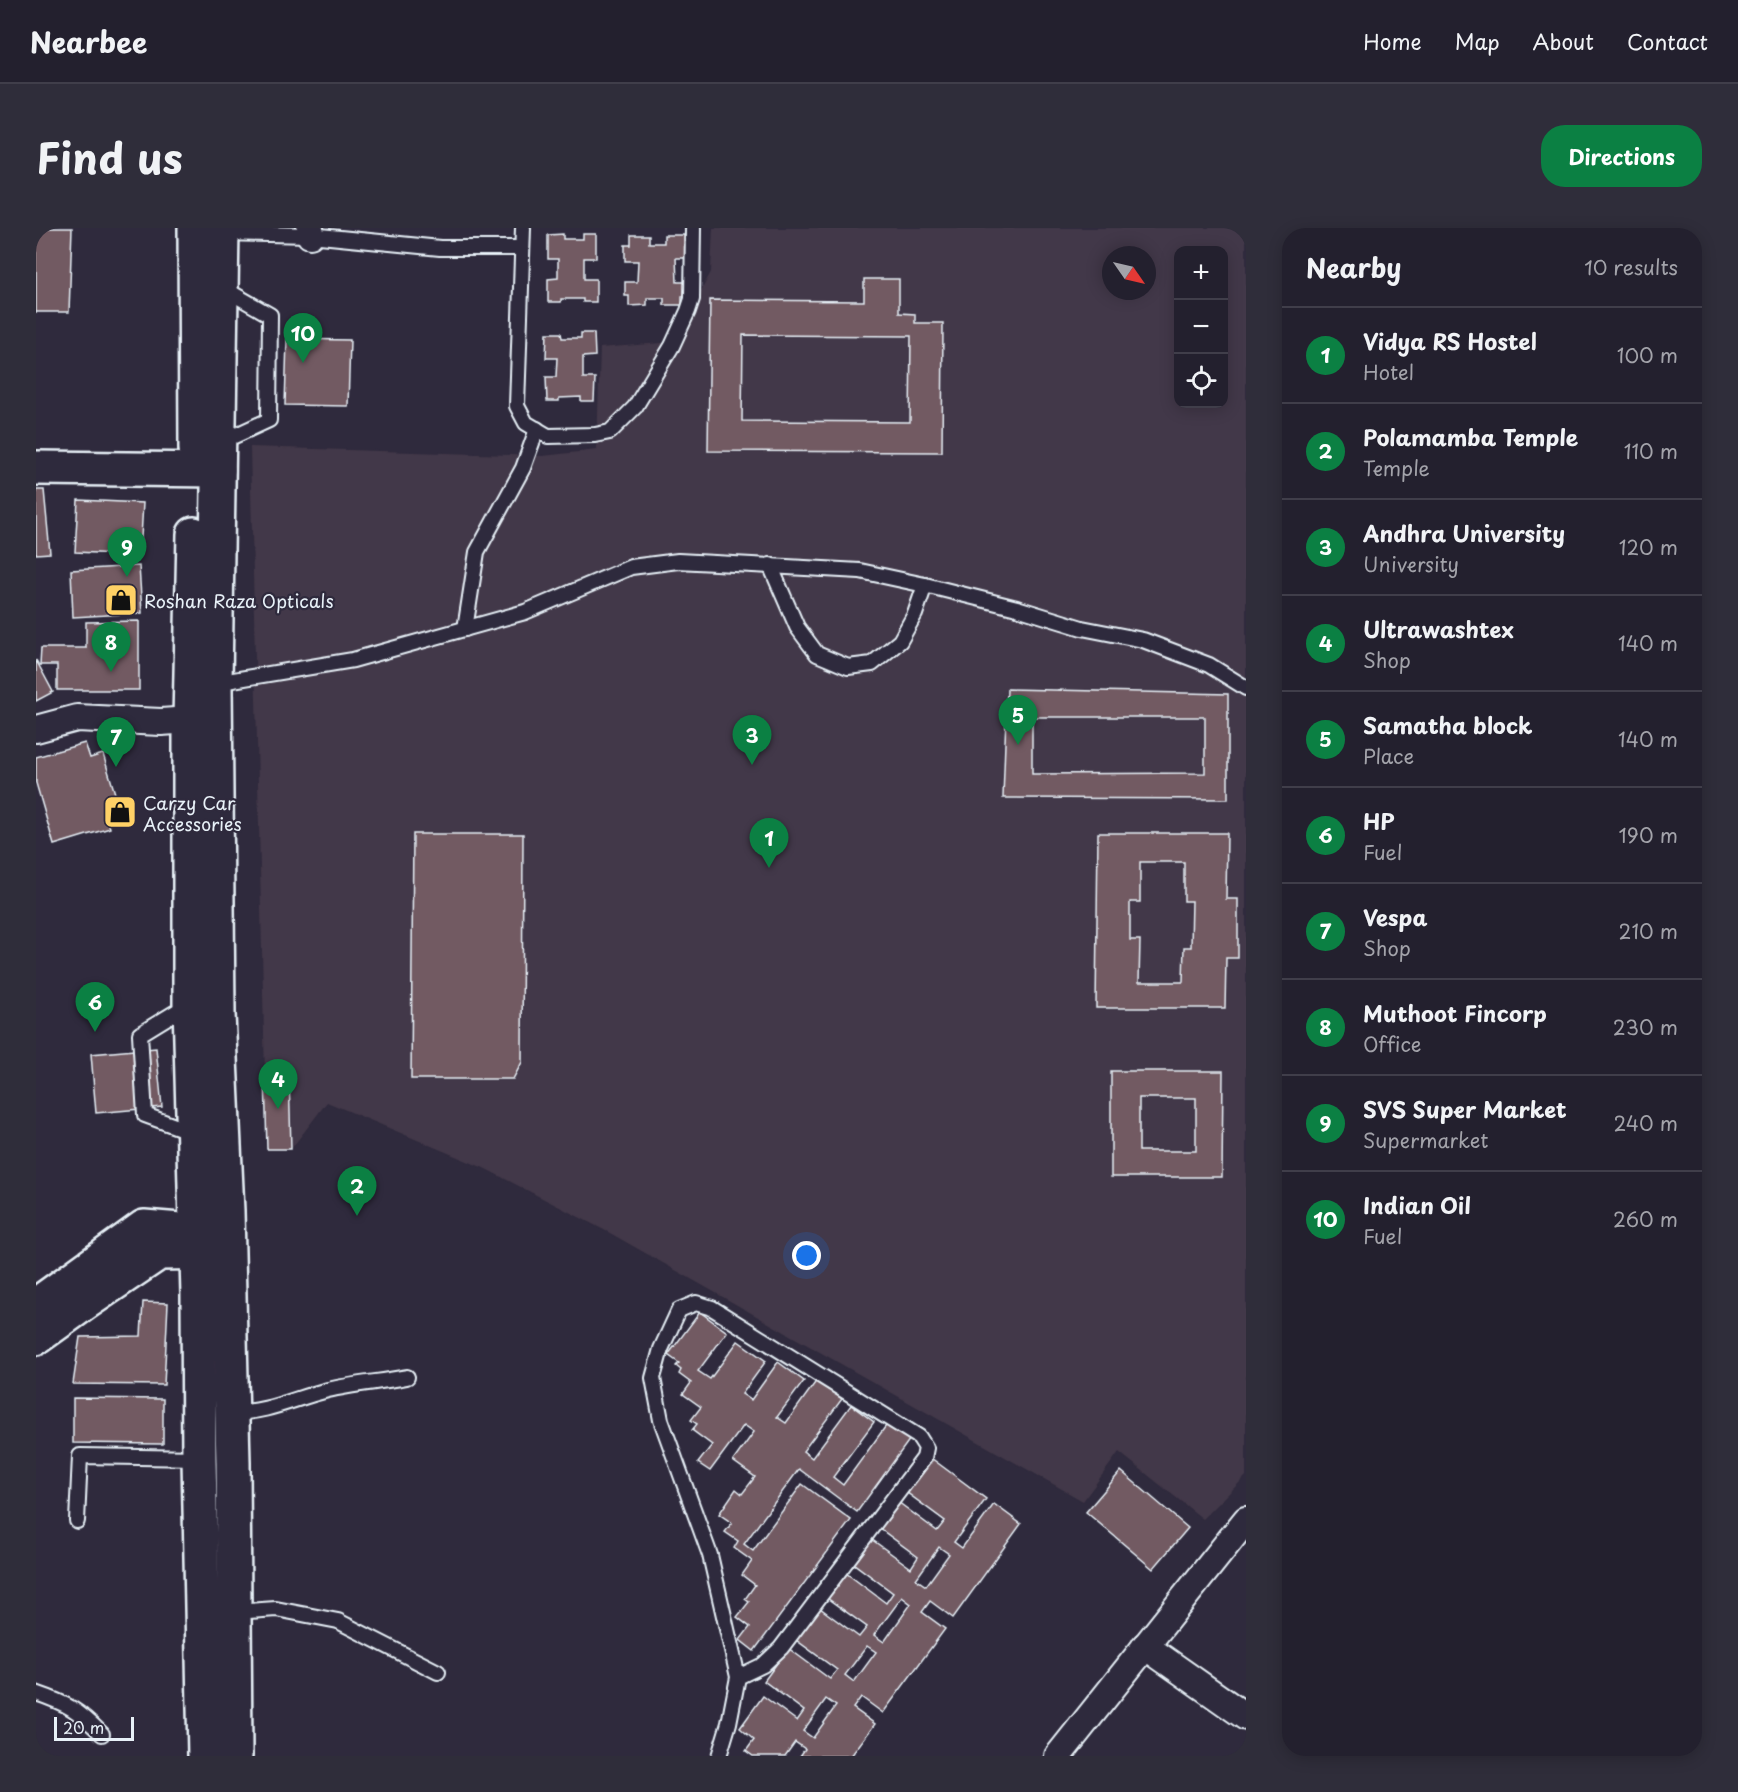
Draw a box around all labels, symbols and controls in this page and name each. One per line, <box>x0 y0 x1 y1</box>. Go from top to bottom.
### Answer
text: Nearbee <box>30 20 147 63</box>
text: Home <box>1363 25 1422 57</box>
text: Map <box>1455 25 1500 57</box>
text: About <box>1533 25 1594 57</box>
text: Contact <box>1627 25 1708 57</box>
text: Find us <box>36 125 183 188</box>
button: Directions <box>1541 125 1702 187</box>
north arrow <box>1102 246 1156 300</box>
map controls <box>1174 246 1228 408</box>
button: + <box>1174 246 1228 300</box>
text: Nearby <box>1306 248 1401 287</box>
text: 10 results <box>1584 252 1678 282</box>
button: − <box>1174 300 1228 354</box>
pin: 10 <box>284 314 322 363</box>
text: Vidya RS Hostel <box>1363 324 1537 357</box>
text: 1 <box>1321 340 1330 370</box>
text: 100 m <box>1617 340 1678 370</box>
button: locate <box>1174 354 1228 408</box>
text: Hotel <box>1363 357 1414 387</box>
text: Polamamba Temple <box>1363 420 1578 453</box>
text: 2 <box>1318 436 1333 466</box>
text: 110 m <box>1624 436 1678 466</box>
text: Temple <box>1363 453 1430 483</box>
text: Andhra University <box>1363 516 1565 549</box>
pin: 9 <box>108 528 146 577</box>
text: 3 <box>1319 532 1332 562</box>
text: 120 m <box>1619 532 1678 562</box>
text: University <box>1363 549 1459 579</box>
shop icon: Roshan Raza Opticals <box>103 582 139 618</box>
place label: Roshan Raza Opticals <box>144 587 334 614</box>
text: Ultrawashtex <box>1363 612 1514 645</box>
pin: 8 <box>92 622 130 672</box>
text: 4 <box>1319 628 1332 658</box>
text: 140 m <box>1618 628 1678 658</box>
text: Shop <box>1363 645 1411 675</box>
pin: 5 <box>998 696 1038 745</box>
text: Samatha block <box>1363 708 1532 741</box>
pin: 3 <box>732 716 772 765</box>
pin: 7 <box>96 718 136 767</box>
text: 5 <box>1319 724 1332 754</box>
text: 140 m <box>1618 724 1678 754</box>
text: Place <box>1363 741 1414 771</box>
place label: Carzy Car Accessories <box>143 789 242 837</box>
shop icon: Carzy Car Accessories <box>102 794 138 830</box>
text: HP <box>1363 804 1395 837</box>
pin: 1 <box>750 818 788 868</box>
text: 6 <box>1318 820 1333 850</box>
text: 190 m <box>1619 820 1678 850</box>
text: Fuel <box>1363 837 1402 867</box>
text: Vespa <box>1363 900 1428 933</box>
text: 7 <box>1320 916 1331 946</box>
text: 210 m <box>1619 916 1678 946</box>
text: Shop <box>1363 933 1411 963</box>
pin: 6 <box>76 982 114 1032</box>
text: Muthoot Fincorp <box>1363 996 1547 1029</box>
text: 8 <box>1319 1012 1332 1042</box>
text: 230 m <box>1613 1012 1678 1042</box>
text: Office <box>1363 1029 1421 1059</box>
pin: 4 <box>258 1060 298 1109</box>
text: SVS Super Market <box>1363 1092 1567 1125</box>
text: 9 <box>1320 1108 1331 1138</box>
text: 240 m <box>1613 1108 1678 1138</box>
text: Supermarket <box>1363 1125 1489 1155</box>
pin: 2 <box>338 1166 376 1216</box>
text: Indian Oil <box>1363 1188 1471 1221</box>
text: 10 <box>1313 1204 1338 1234</box>
text: 260 m <box>1613 1204 1678 1234</box>
text: Fuel <box>1363 1221 1402 1251</box>
your location <box>792 1241 821 1270</box>
scale bar <box>54 1714 134 1742</box>
text: 20 m <box>63 1715 104 1739</box>

